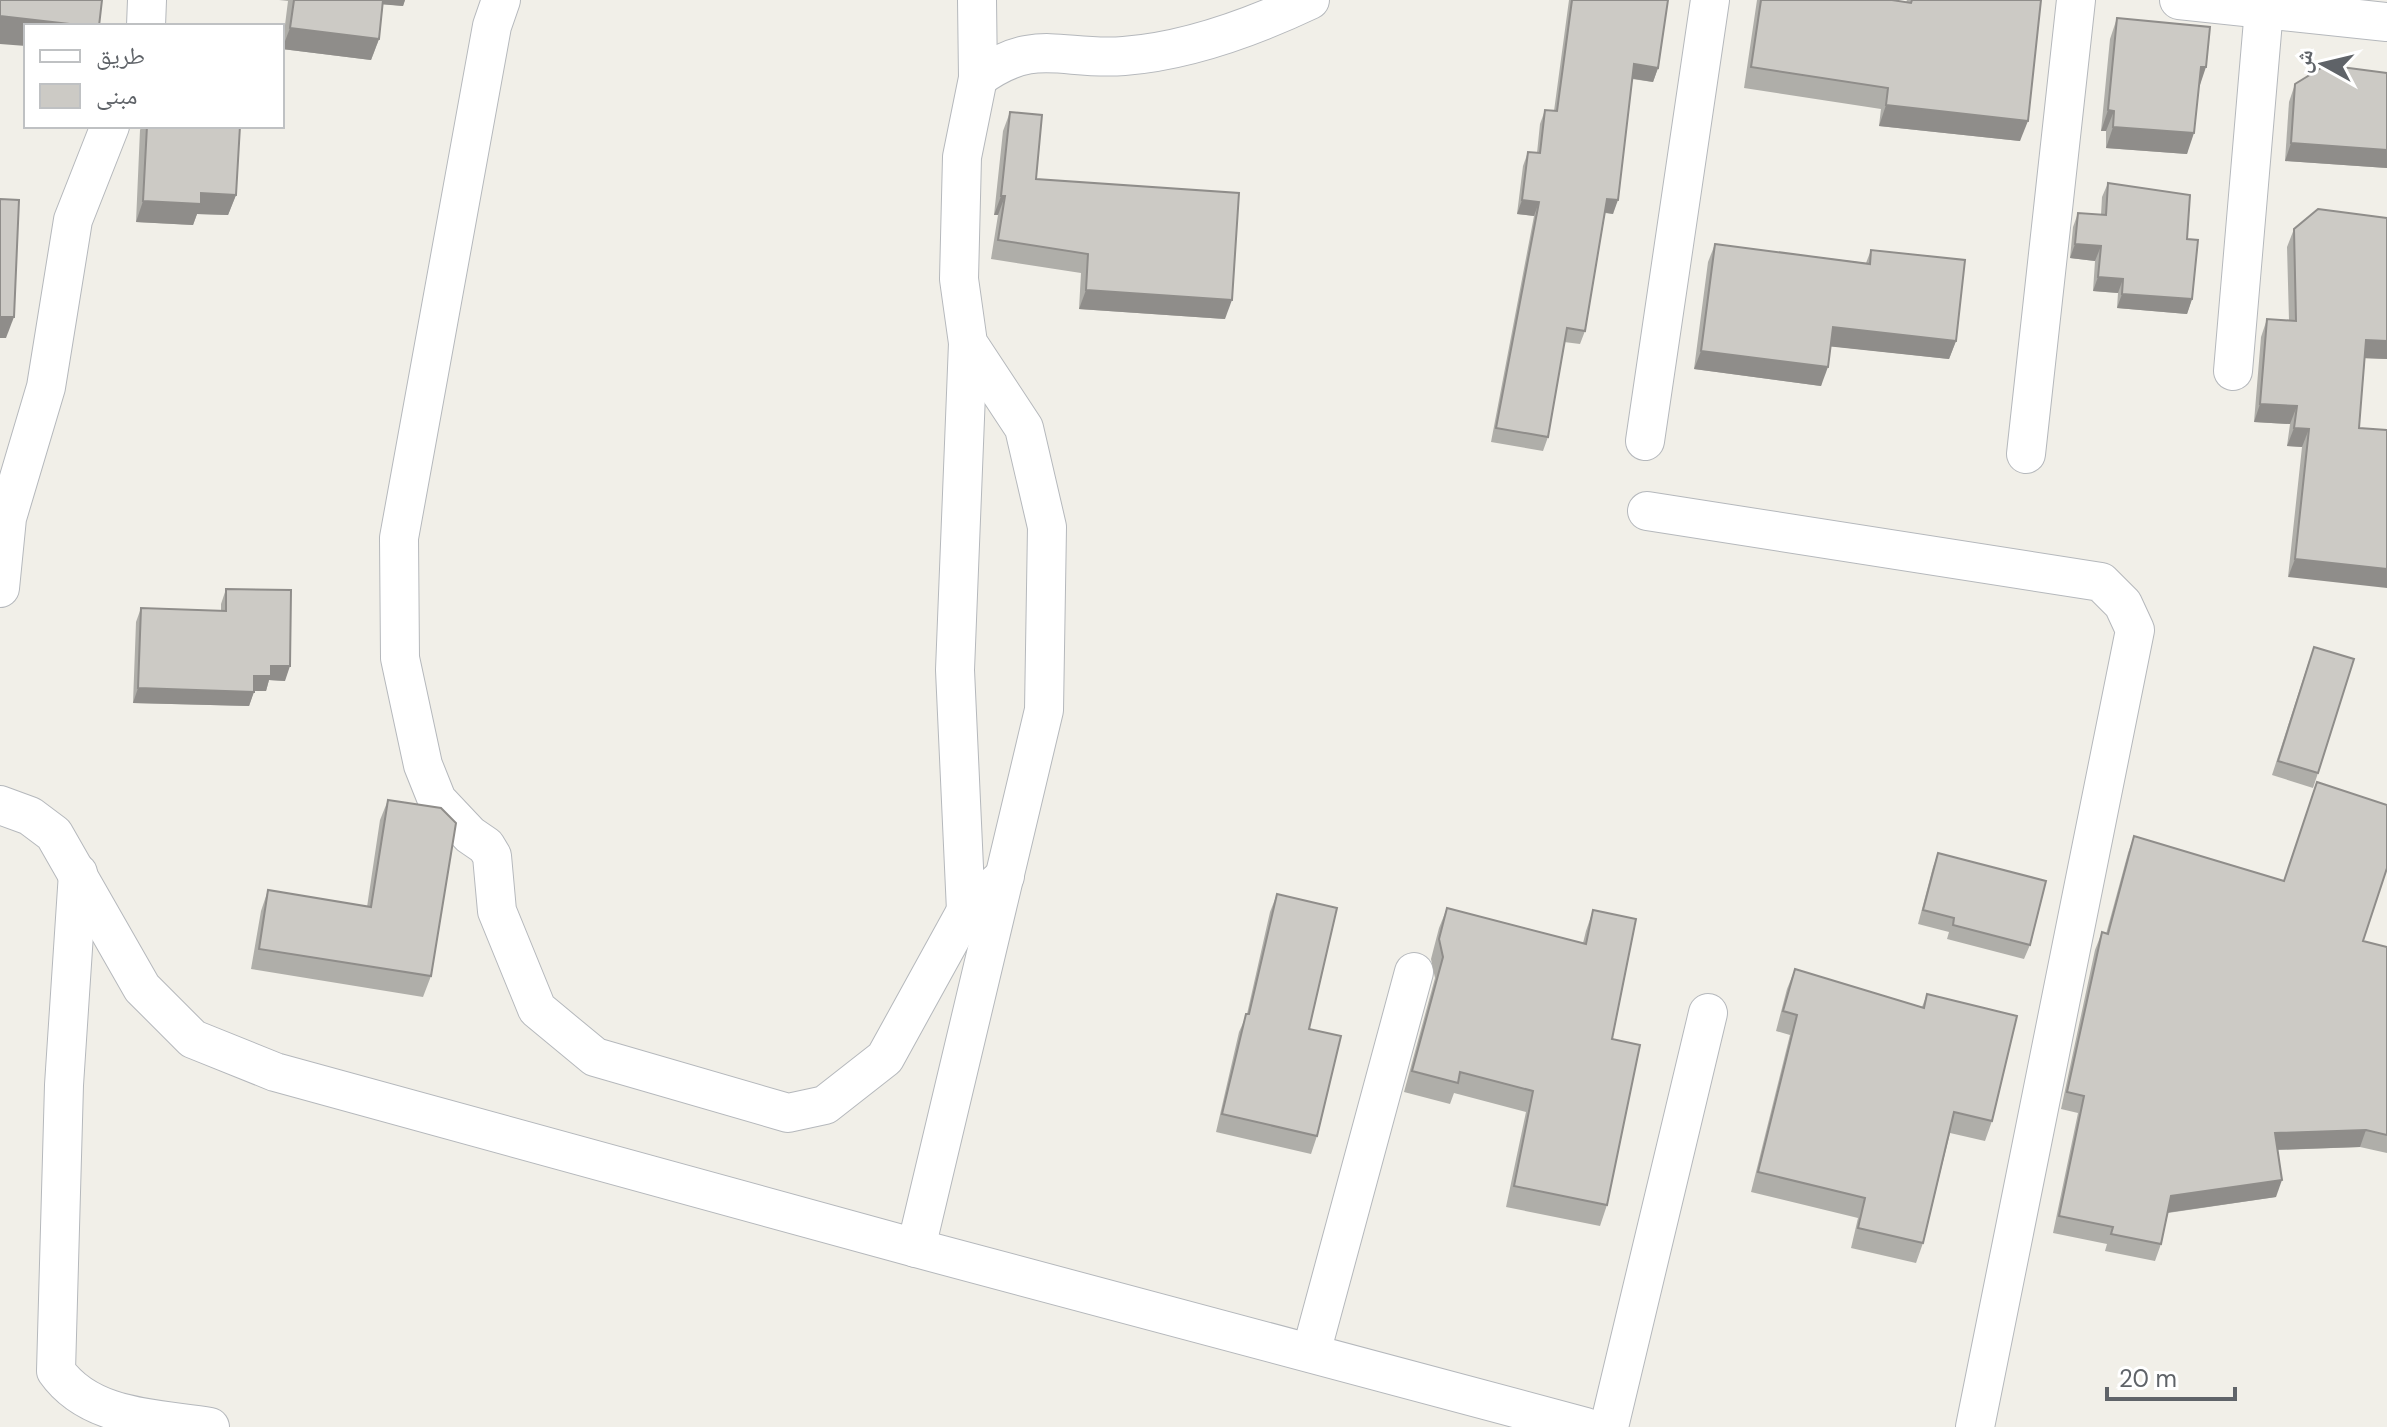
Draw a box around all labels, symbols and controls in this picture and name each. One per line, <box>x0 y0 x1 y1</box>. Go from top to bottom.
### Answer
legend <box>24 24 284 128</box>
north arrow <box>2283 24 2363 104</box>
text: طريق <box>96 40 145 71</box>
text: ش <box>2288 48 2320 75</box>
text: مبنى <box>96 80 137 111</box>
scale bar <box>2107 1351 2235 1401</box>
text: 20 m <box>2119 1363 2177 1394</box>

